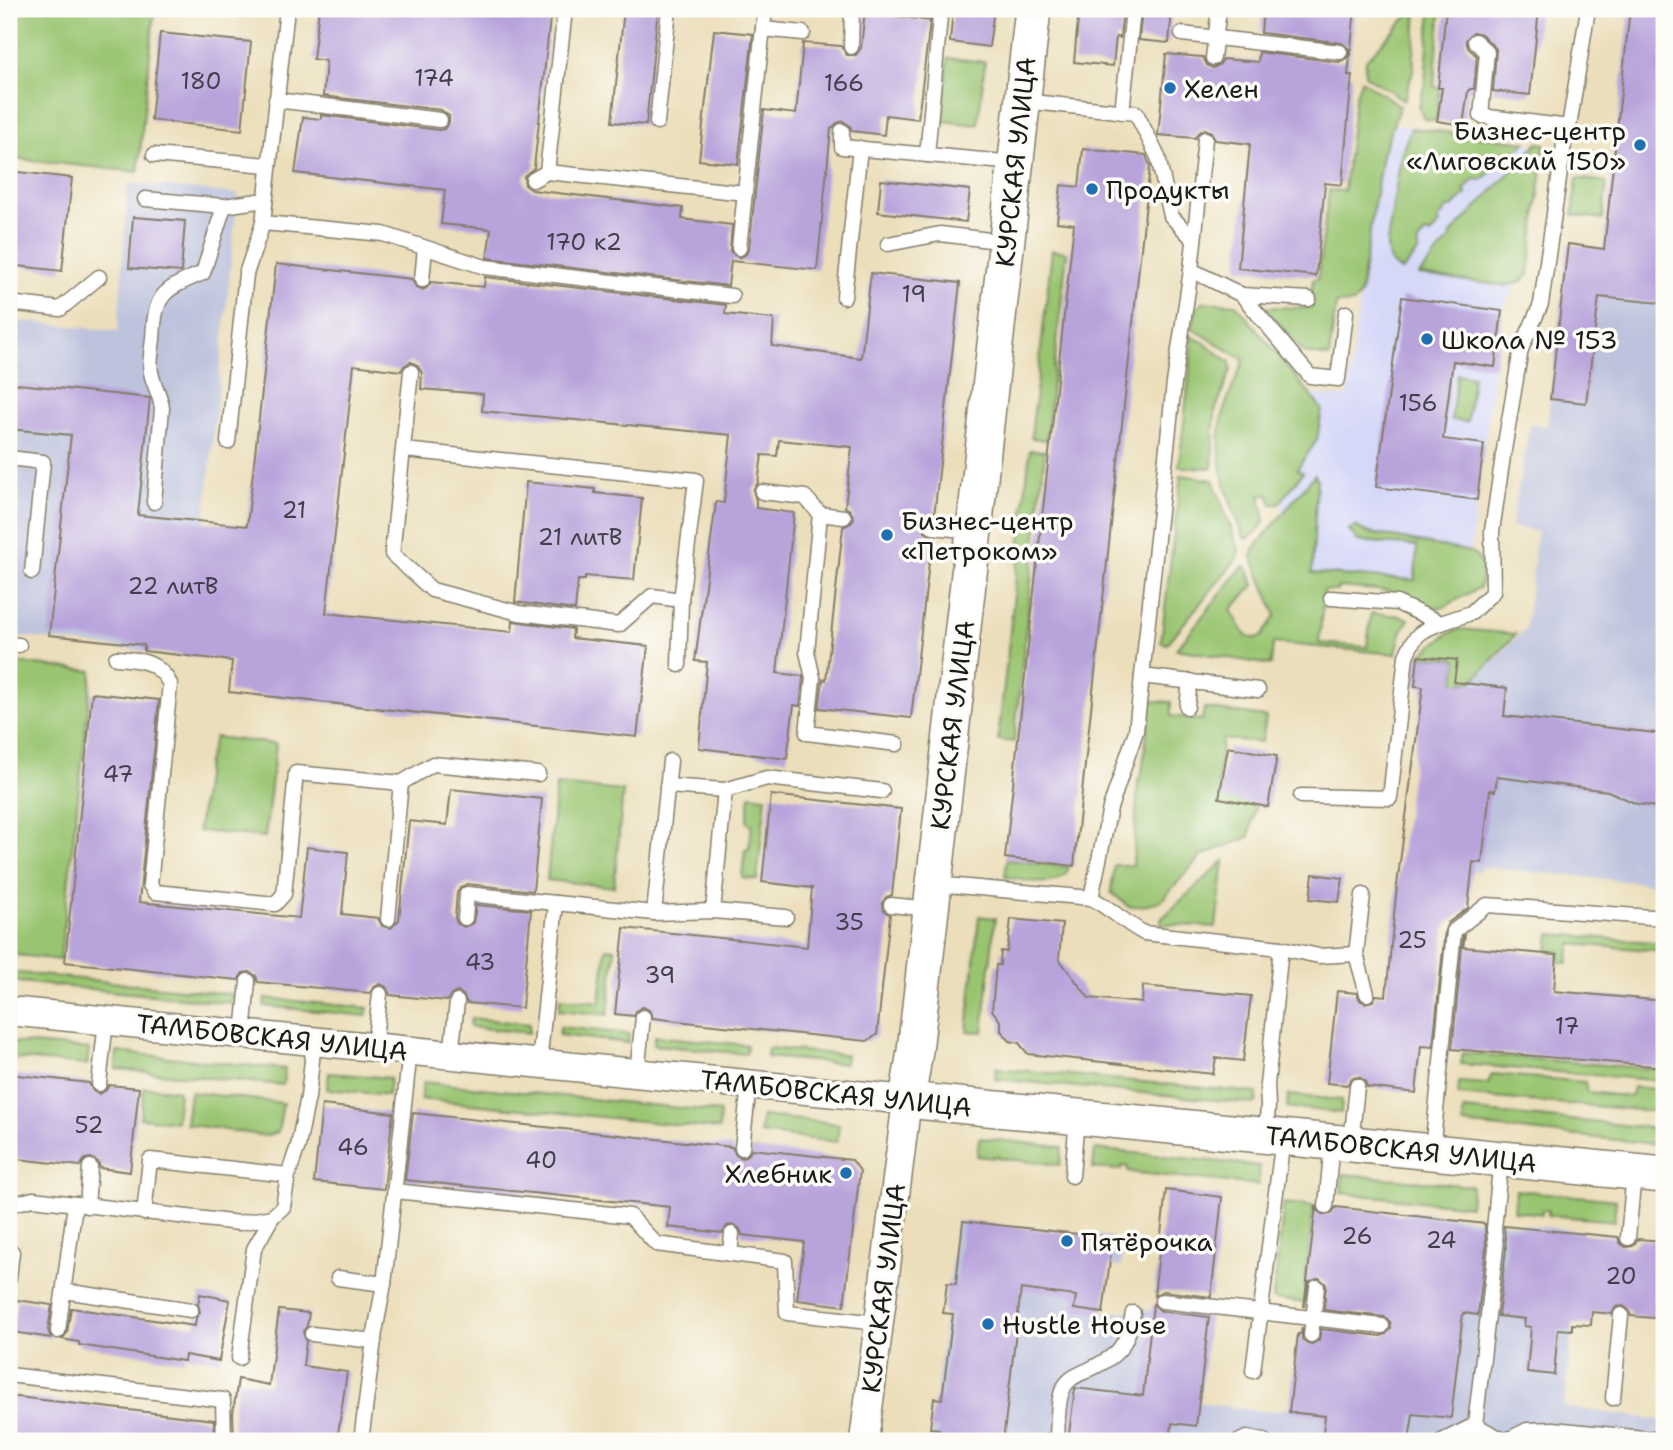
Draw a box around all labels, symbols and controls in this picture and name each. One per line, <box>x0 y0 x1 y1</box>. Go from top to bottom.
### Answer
street label: КУРСКАЯ УЛИЦА <box>987 55 1043 269</box>
house number: 174 <box>414 63 454 93</box>
house number: 180 <box>181 66 221 96</box>
house number: 166 <box>824 68 864 98</box>
place label: Хелен <box>1184 71 1259 106</box>
marker: Хелен <box>1162 80 1178 96</box>
place label: Бизнес-центр «Лиговский 150» <box>1406 113 1626 178</box>
marker: Бизнес-центр «Лиговский 150» <box>1632 137 1648 153</box>
place label: Продукты <box>1106 172 1230 207</box>
marker: Продукты <box>1084 181 1100 197</box>
house number: 170 к2 <box>546 227 622 257</box>
house number: 19 <box>902 279 926 309</box>
place label: Школа № 153 <box>1441 322 1618 357</box>
marker: Школа № 153 <box>1419 331 1435 347</box>
house number: 156 <box>1398 388 1438 418</box>
house number: 21 <box>282 495 306 525</box>
place label: Бизнес-центр «Петроком» <box>901 503 1074 568</box>
house number: 21 литВ <box>538 522 622 552</box>
marker: Бизнес-центр «Петроком» <box>879 527 895 543</box>
house number: 22 литВ <box>128 571 218 601</box>
street label: КУРСКАЯ УЛИЦА <box>922 618 982 832</box>
house number: 47 <box>103 759 133 789</box>
house number: 35 <box>834 907 864 937</box>
house number: 25 <box>1397 925 1427 955</box>
house number: 43 <box>465 947 495 977</box>
house number: 39 <box>645 960 675 990</box>
street label: ТАМБОВСКАЯ УЛИЦА <box>135 1005 409 1069</box>
house number: 17 <box>1555 1011 1579 1041</box>
street label: ТАМБОВСКАЯ УЛИЦА <box>699 1061 973 1125</box>
house number: 52 <box>75 1110 104 1140</box>
street label: ТАМБОВСКАЯ УЛИЦА <box>1264 1117 1538 1181</box>
house number: 46 <box>337 1132 369 1162</box>
house number: 40 <box>525 1145 557 1175</box>
place label: Хлебник <box>725 1156 832 1191</box>
marker: Хлебник <box>838 1165 854 1181</box>
street label: КУРСКАЯ УЛИЦА <box>853 1181 913 1395</box>
house number: 26 <box>1341 1221 1373 1251</box>
place label: Пятёрочка <box>1081 1224 1213 1259</box>
house number: 24 <box>1426 1225 1456 1255</box>
marker: Пятёрочка <box>1059 1233 1075 1249</box>
house number: 20 <box>1605 1261 1637 1291</box>
place label: Hustle House <box>1002 1307 1167 1342</box>
marker: Hustle House <box>980 1316 996 1332</box>

